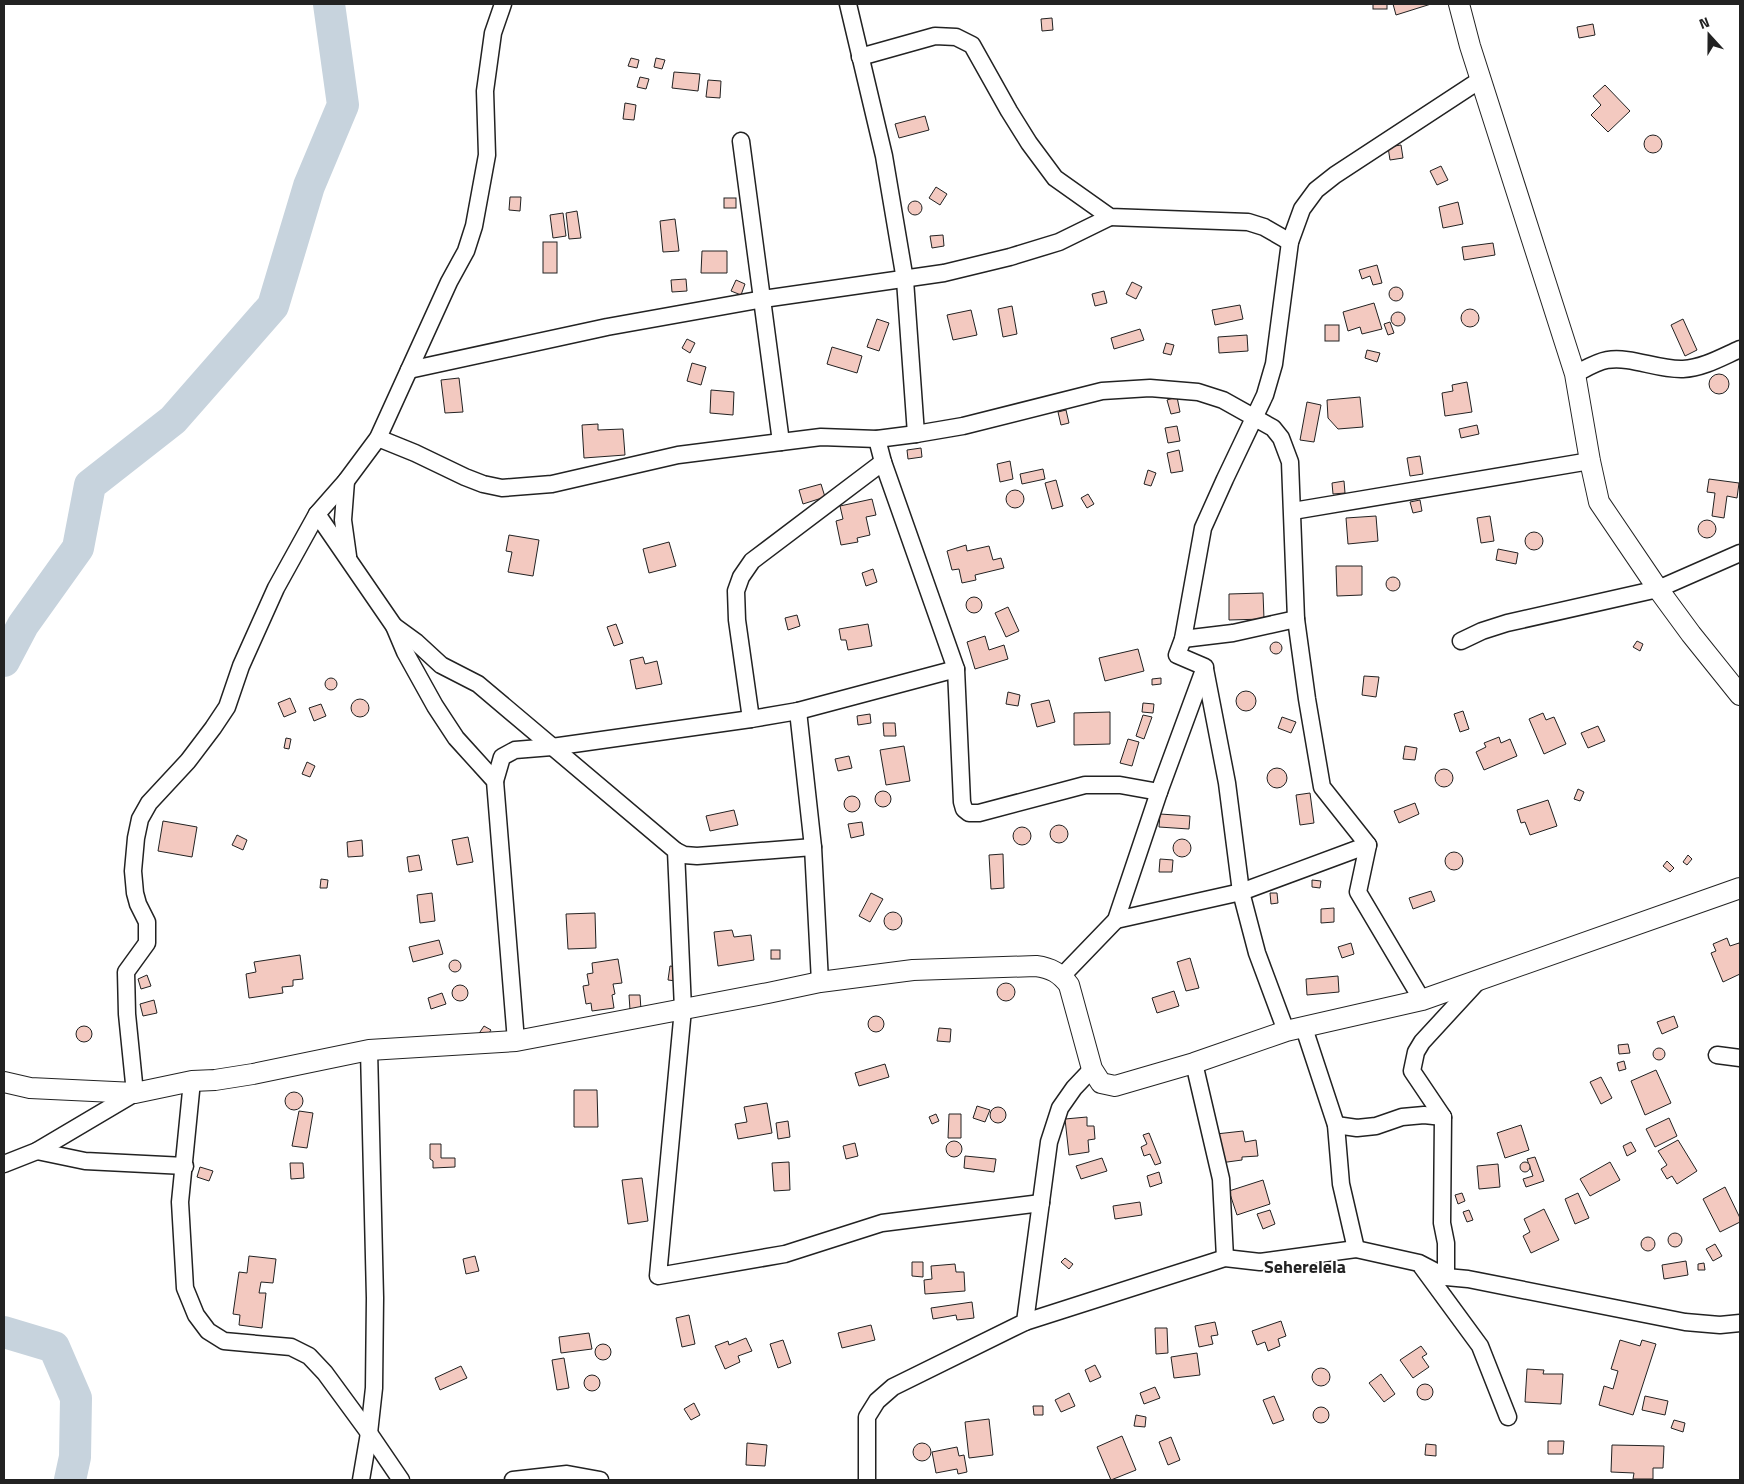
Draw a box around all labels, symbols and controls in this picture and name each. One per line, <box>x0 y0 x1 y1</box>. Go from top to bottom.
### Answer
north arrow <box>1684 10 1734 60</box>
text: N <box>1696 11 1712 34</box>
district label: Seherelela <box>1264 1253 1346 1280</box>

